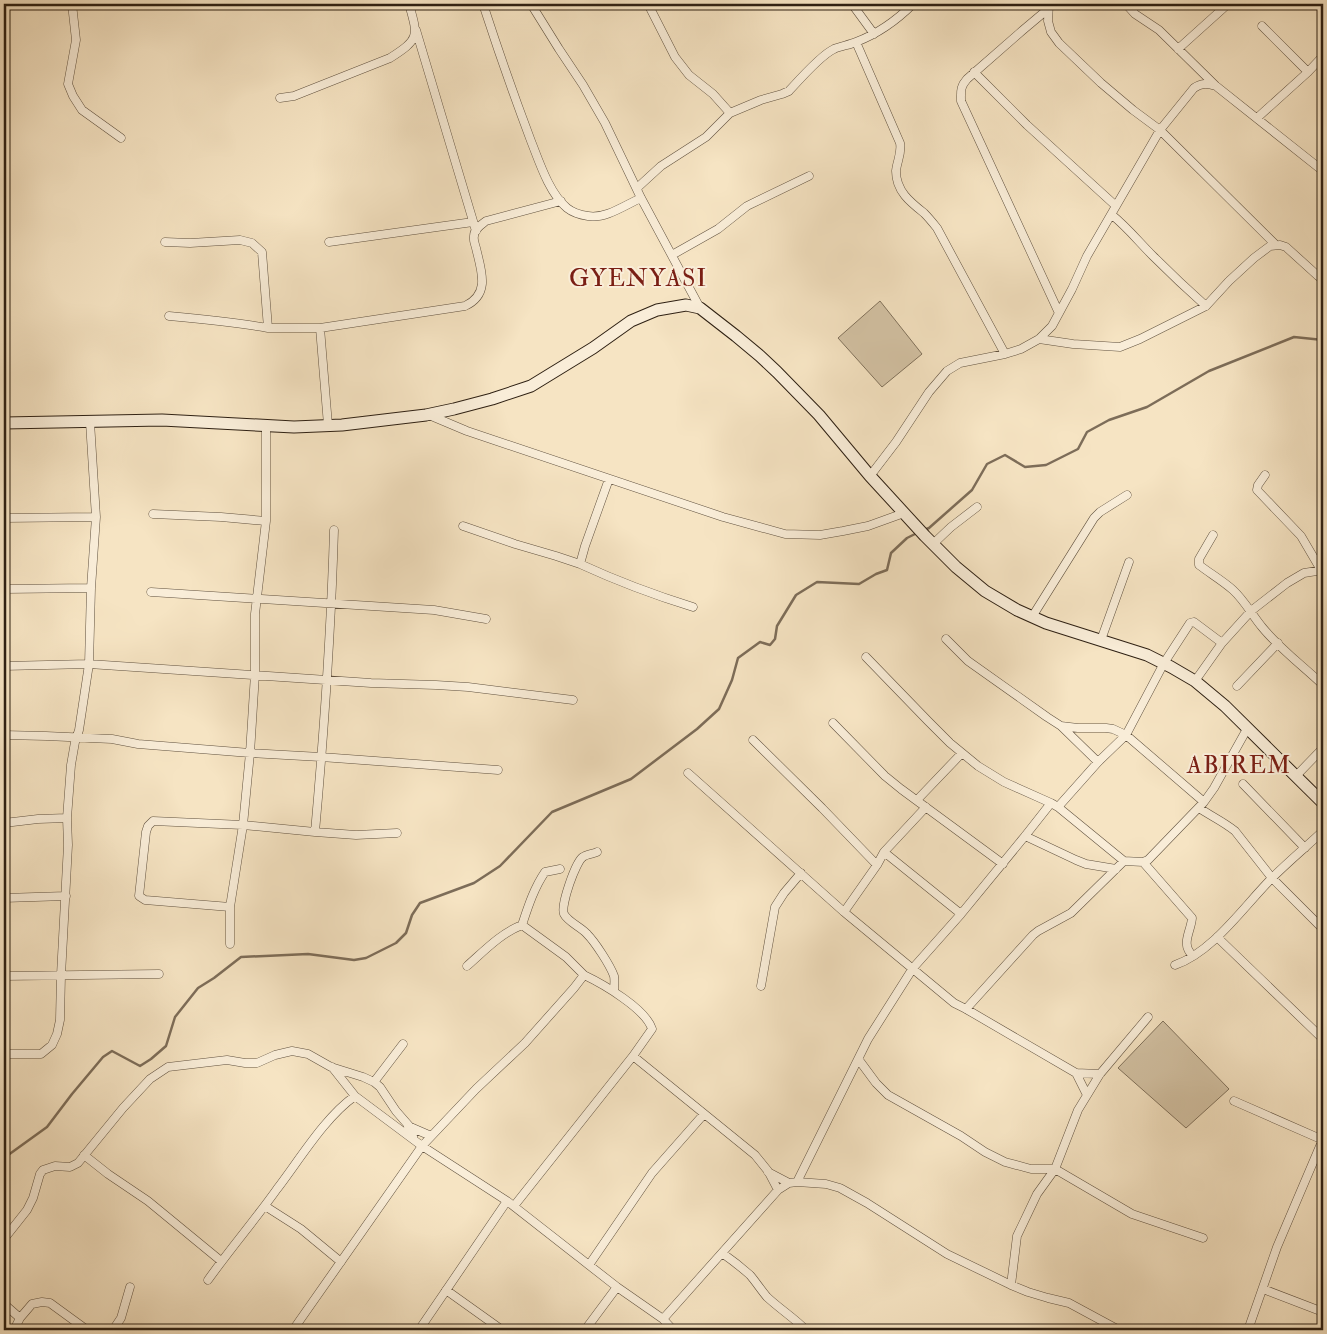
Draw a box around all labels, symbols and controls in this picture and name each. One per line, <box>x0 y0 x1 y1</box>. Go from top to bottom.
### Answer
district label: GYENYASI <box>569 263 707 294</box>
district label: ABIREM <box>1186 750 1291 781</box>

